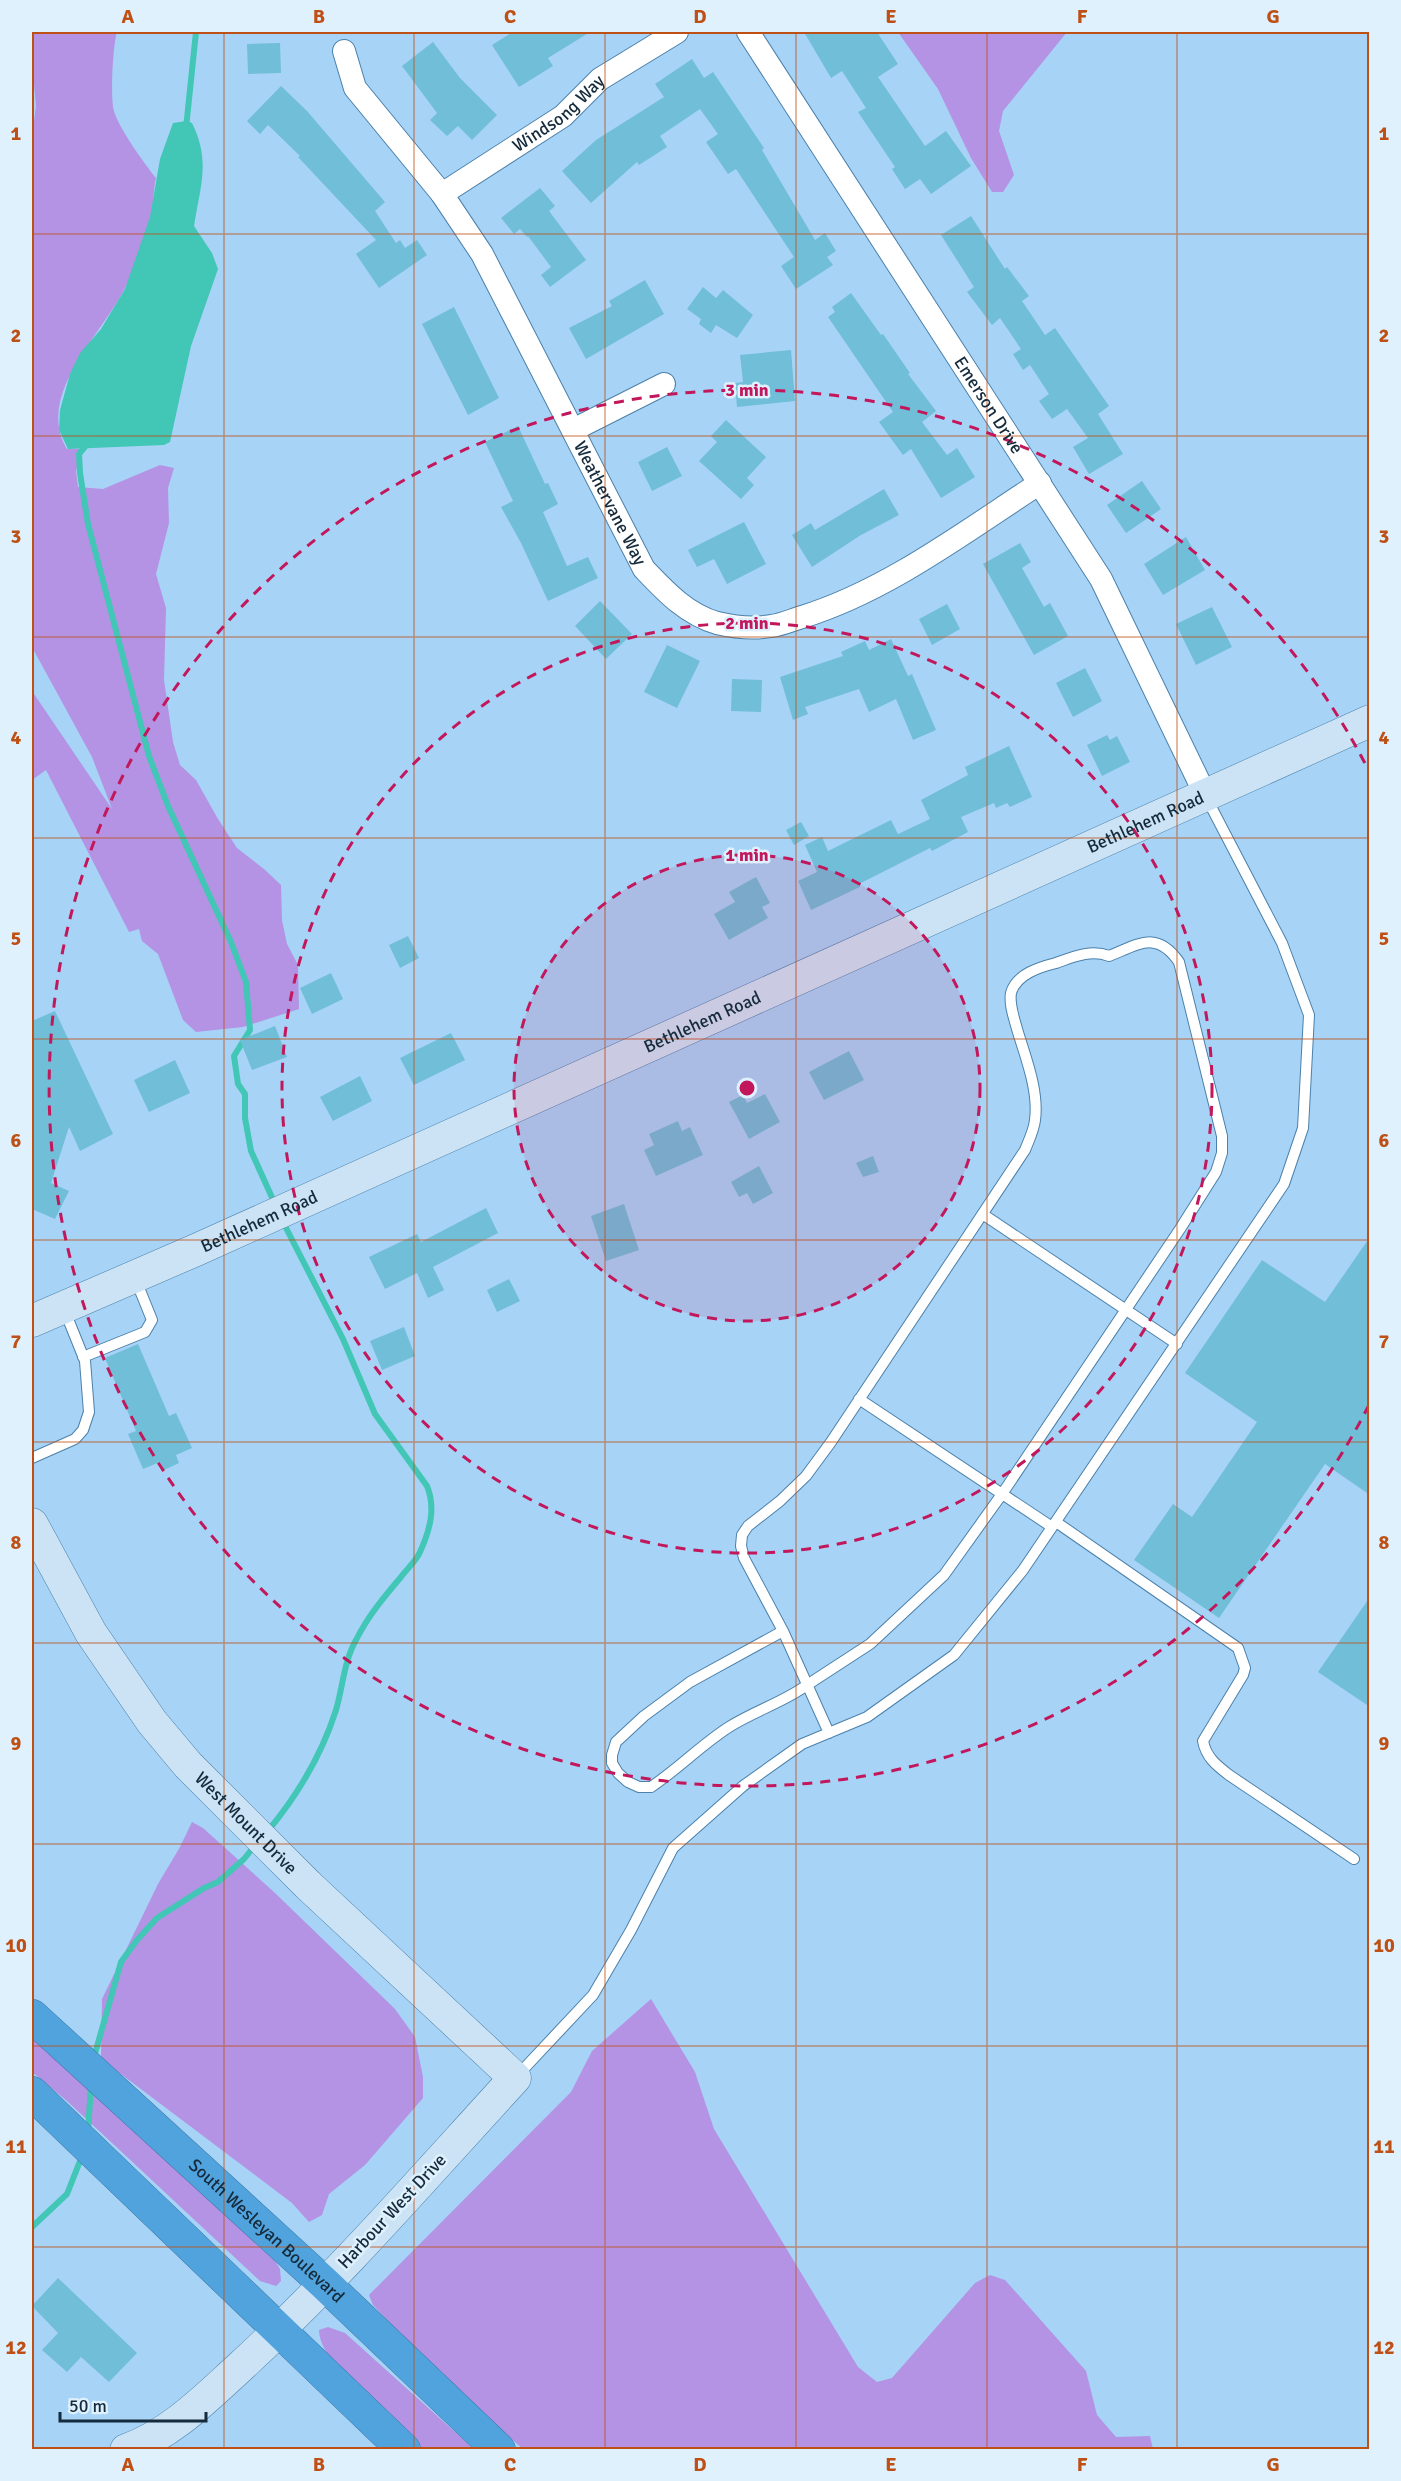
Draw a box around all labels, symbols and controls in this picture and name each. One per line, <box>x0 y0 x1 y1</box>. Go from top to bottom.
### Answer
text: A <box>122 4 135 29</box>
text: B <box>313 4 325 29</box>
text: C <box>504 4 516 29</box>
text: D <box>693 4 707 29</box>
text: E <box>885 4 897 29</box>
text: F <box>1077 4 1088 29</box>
text: G <box>1266 4 1280 29</box>
street label: Windsong Way <box>508 70 609 157</box>
text: 1 <box>11 121 22 146</box>
text: 1 <box>1379 121 1390 146</box>
text: 2 <box>11 323 21 348</box>
text: 2 <box>1379 323 1389 348</box>
street label: Emerson Drive <box>949 352 1028 458</box>
text: 3 min <box>725 379 769 401</box>
street label: Weathervane Way <box>569 437 651 570</box>
text: 3 <box>11 524 21 549</box>
text: 3 <box>1379 524 1389 549</box>
text: 2 min <box>725 612 769 634</box>
text: 4 <box>11 725 22 750</box>
text: 4 <box>1379 725 1390 750</box>
street label: Bethlehem Road <box>1083 786 1207 858</box>
text: 1 min <box>725 844 769 866</box>
text: 5 <box>11 926 21 951</box>
text: 5 <box>1379 926 1389 951</box>
street label: Bethlehem Road <box>640 986 764 1058</box>
centre of rings <box>737 1078 757 1098</box>
text: 6 <box>11 1128 22 1153</box>
text: 6 <box>1379 1128 1390 1153</box>
street label: Bethlehem Road <box>197 1186 321 1257</box>
text: 7 <box>11 1329 22 1354</box>
text: 7 <box>1379 1329 1390 1354</box>
text: 8 <box>11 1530 22 1555</box>
text: 8 <box>1379 1530 1390 1555</box>
text: 9 <box>11 1731 22 1756</box>
text: 9 <box>1379 1731 1390 1756</box>
street label: West Mount Drive <box>190 1767 302 1879</box>
text: 10 <box>5 1933 27 1958</box>
text: 10 <box>1373 1933 1395 1958</box>
text: 11 <box>5 2134 27 2159</box>
text: 11 <box>1373 2134 1395 2159</box>
street label: Harbour West Drive <box>333 2149 451 2273</box>
street label: South Wesleyan Boulevard <box>184 2154 349 2308</box>
text: 12 <box>5 2335 27 2360</box>
text: 12 <box>1373 2335 1395 2360</box>
scale bar <box>60 2385 206 2423</box>
text: 50 m <box>69 2395 107 2417</box>
text: A <box>122 2452 135 2477</box>
text: B <box>313 2452 325 2477</box>
text: C <box>504 2452 516 2477</box>
text: D <box>693 2452 707 2477</box>
text: E <box>885 2452 897 2477</box>
text: F <box>1077 2452 1088 2477</box>
text: G <box>1266 2452 1280 2477</box>

